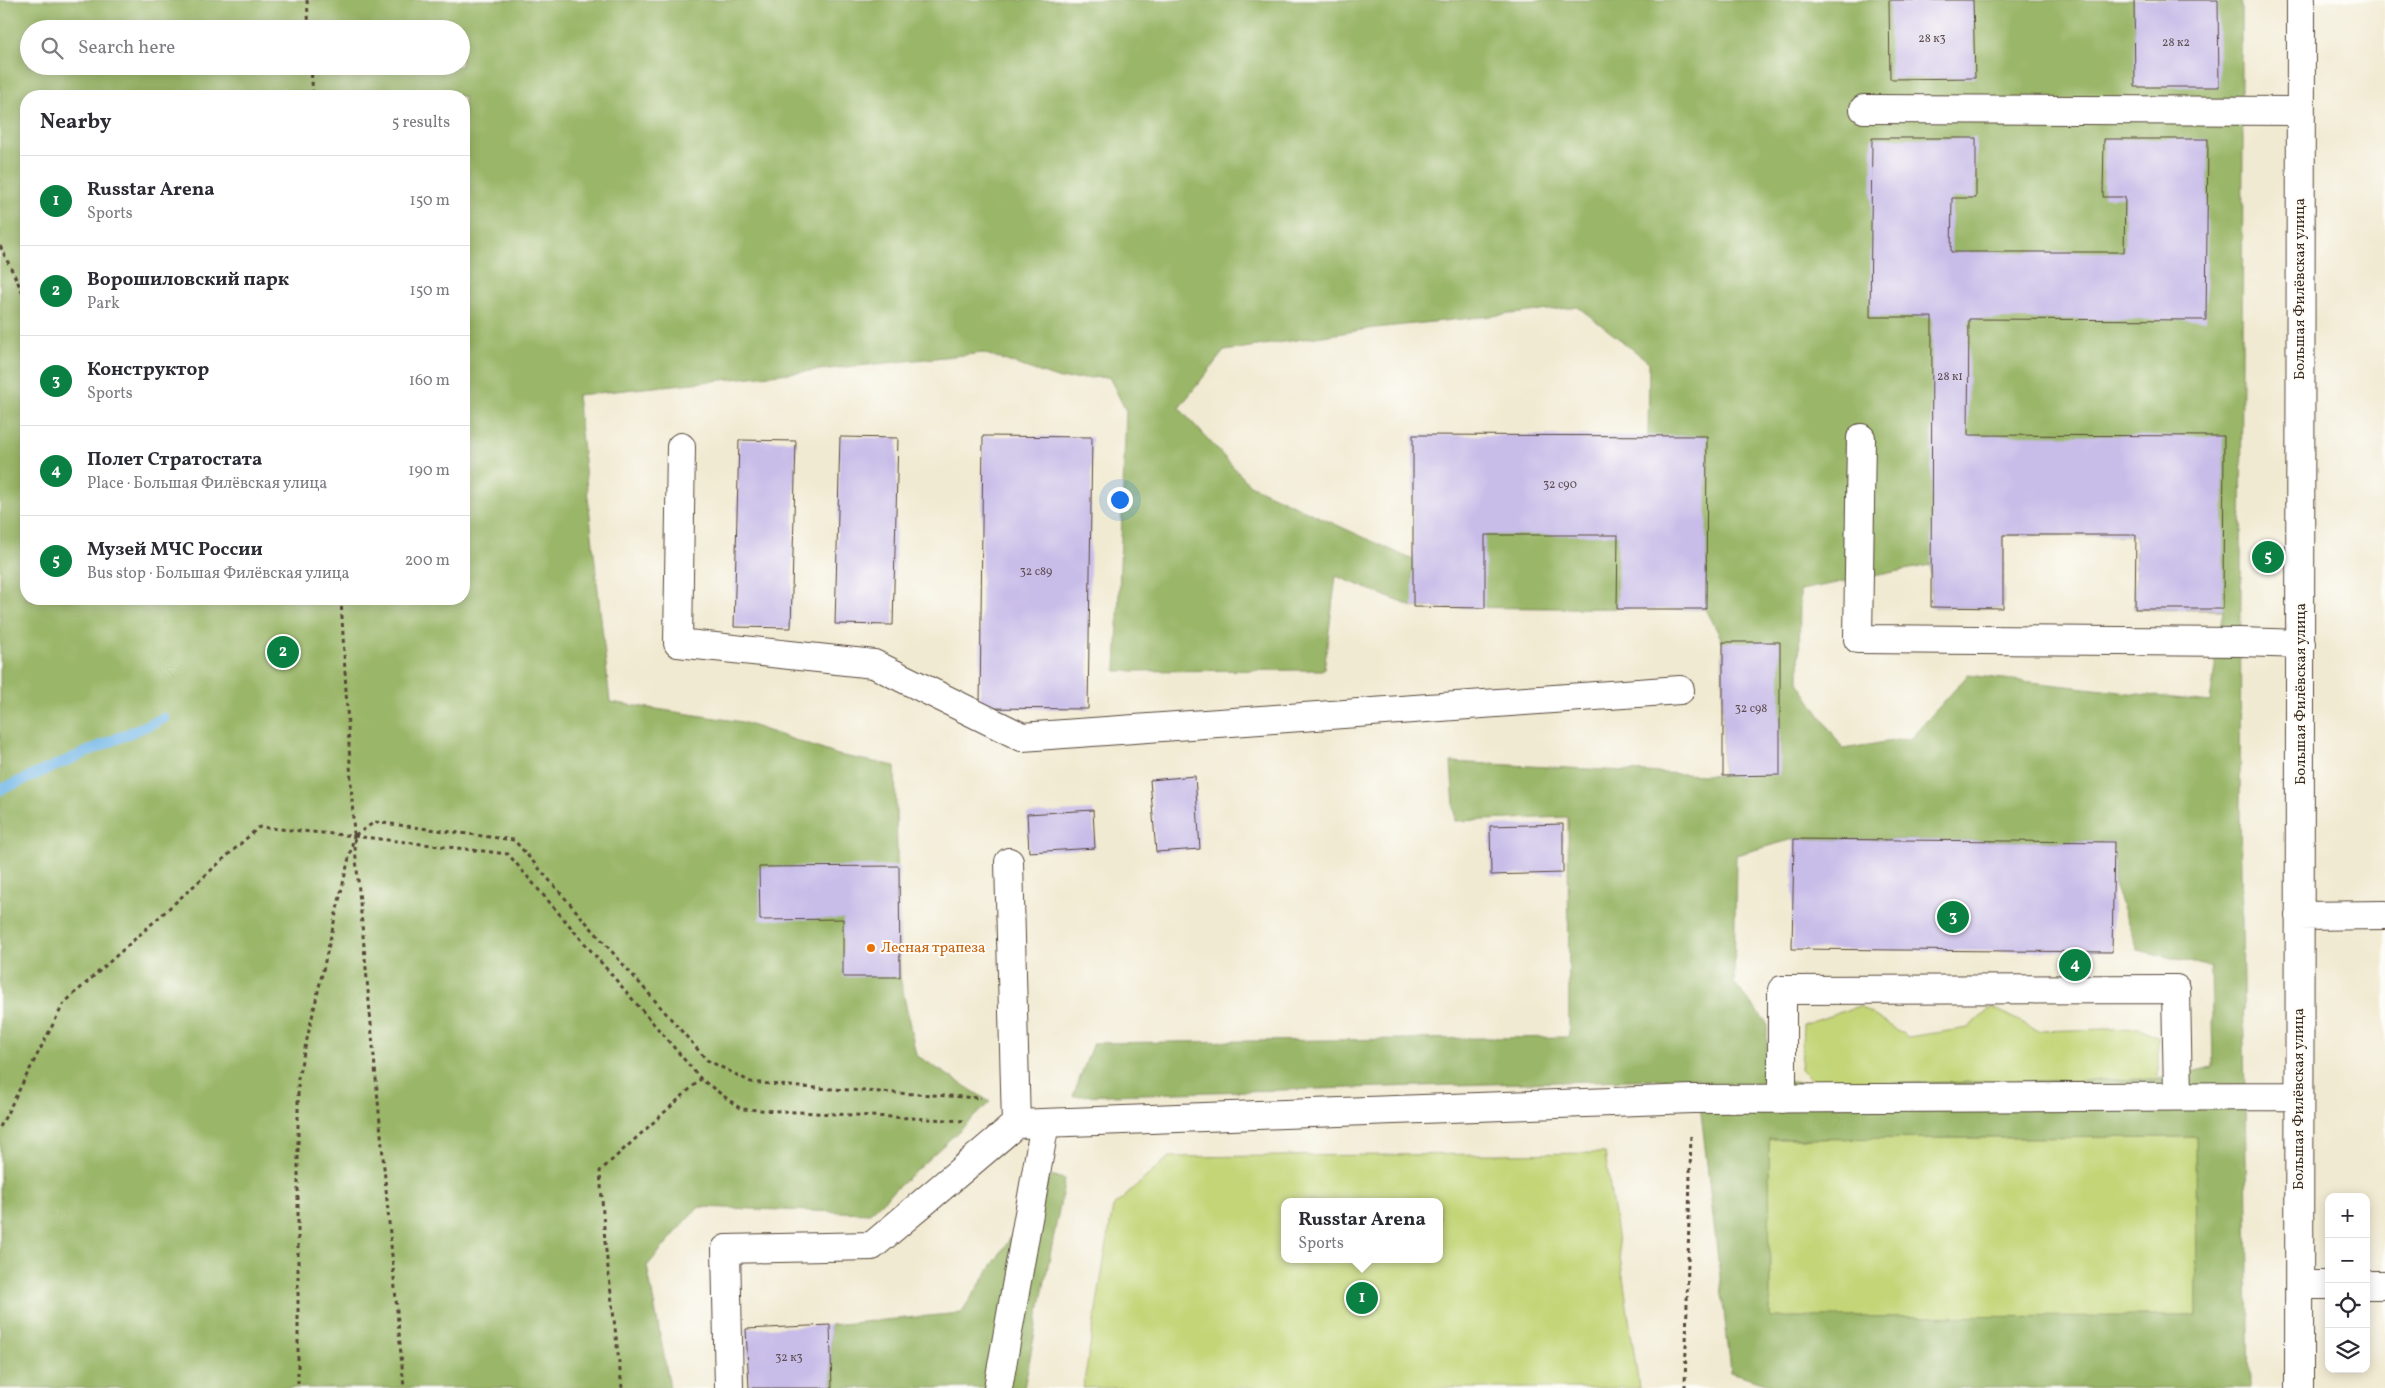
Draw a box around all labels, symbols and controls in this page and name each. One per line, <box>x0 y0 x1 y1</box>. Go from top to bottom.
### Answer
search box <box>20 20 470 75</box>
house number: 28 к3 <box>1918 31 1946 47</box>
icon: search <box>38 34 66 62</box>
text: Search here <box>78 35 175 61</box>
house number: 28 к2 <box>2162 35 2190 51</box>
text: Nearby <box>40 108 111 137</box>
text: 5 results <box>392 112 450 134</box>
text: Russtar Arena <box>87 177 215 203</box>
text: 1 <box>53 190 59 212</box>
text: 150 m <box>409 190 450 212</box>
street label: Большая Филёвская улица <box>2290 198 2311 380</box>
text: Sports <box>87 203 133 225</box>
text: Ворошиловский парк <box>87 267 289 293</box>
text: 2 <box>52 280 60 302</box>
text: 150 m <box>409 280 450 302</box>
text: Park <box>87 293 120 315</box>
text: Конструктор <box>87 357 209 383</box>
house number: 28 к1 <box>1937 369 1963 385</box>
text: 3 <box>52 370 60 392</box>
text: 160 m <box>409 370 450 392</box>
text: Sports <box>87 383 133 405</box>
text: Полет Стратостата <box>87 447 262 473</box>
text: 4 <box>51 460 61 482</box>
text: 190 m <box>408 460 450 482</box>
text: Place · Большая Филёвская улица <box>87 473 327 495</box>
house number: 32 с90 <box>1543 477 1577 493</box>
your location <box>1107 487 1133 513</box>
text: Музей МЧС России <box>87 537 263 563</box>
pin: 5 <box>2252 538 2284 576</box>
text: 5 <box>52 550 60 572</box>
text: 200 m <box>405 550 450 572</box>
text: Bus stop · Большая Филёвская улица <box>87 563 350 585</box>
house number: 32 с89 <box>1020 564 1052 580</box>
street label: Большая Филёвская улица <box>2291 603 2312 785</box>
pin: 2 <box>267 633 299 671</box>
house number: 32 с98 <box>1735 701 1767 717</box>
pin: 3 <box>1937 898 1969 936</box>
place label: Лесная трапеза <box>881 938 985 959</box>
marker: Лесная трапеза <box>865 942 877 954</box>
pin: 4 <box>2059 946 2091 984</box>
street label: Большая Филёвская улица <box>2289 1008 2310 1190</box>
map controls <box>2325 1193 2370 1373</box>
button: + <box>2325 1193 2370 1238</box>
popup <box>1281 1198 1443 1263</box>
text: Russtar Arena <box>1298 1207 1426 1233</box>
text: Sports <box>1298 1233 1344 1255</box>
button: − <box>2325 1238 2370 1283</box>
pin: 1 <box>1346 1279 1378 1317</box>
button: locate <box>2325 1283 2370 1328</box>
button: layers <box>2325 1328 2370 1373</box>
house number: 32 к3 <box>775 1350 803 1366</box>

